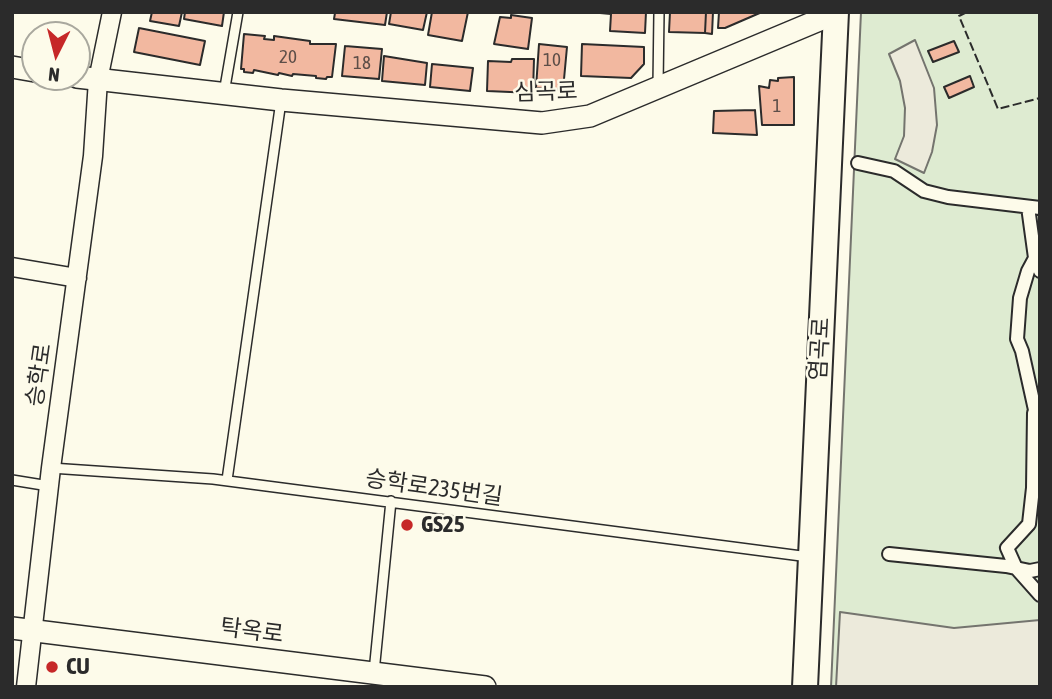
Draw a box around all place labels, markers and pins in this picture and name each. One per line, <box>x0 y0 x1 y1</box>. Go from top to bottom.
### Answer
place label: GS25 <box>421 511 464 539</box>
marker: GS25 <box>399 517 415 533</box>
place label: CU <box>66 653 90 681</box>
marker: CU <box>44 659 60 675</box>

